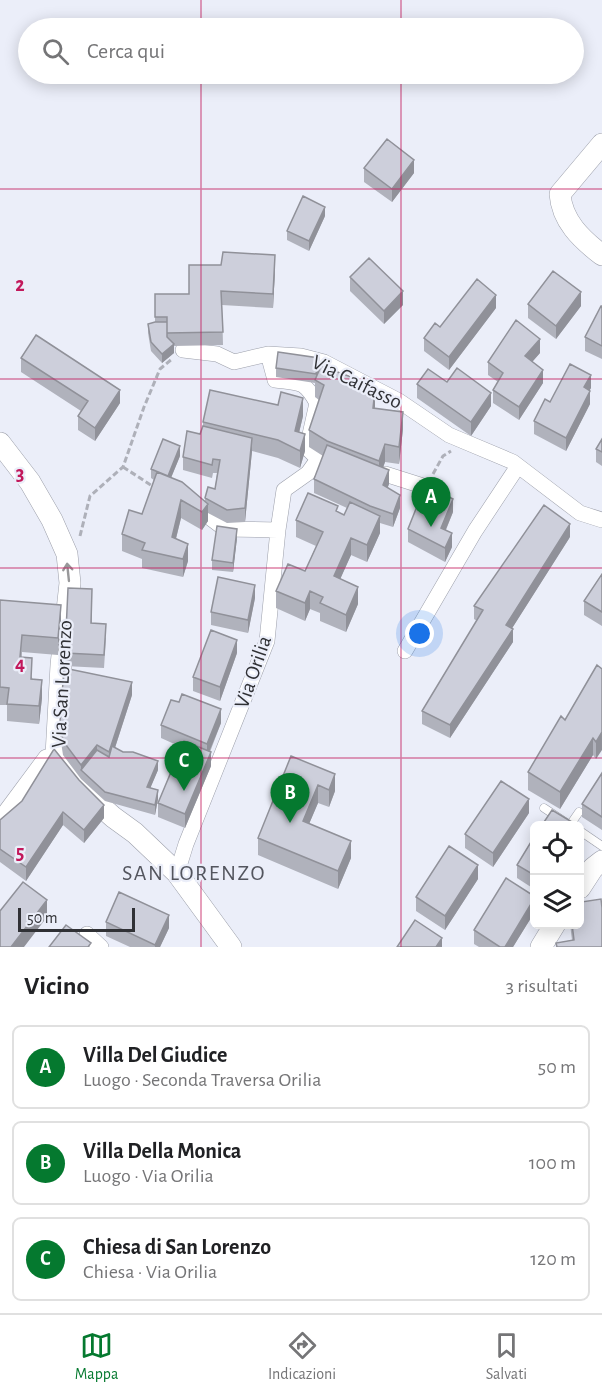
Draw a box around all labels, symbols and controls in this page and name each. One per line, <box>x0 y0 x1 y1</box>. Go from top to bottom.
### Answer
search box <box>18 18 584 84</box>
icon: search <box>39 35 72 68</box>
text: Cerca qui <box>87 40 165 62</box>
text: 2 <box>15 275 25 295</box>
street label: Via Caifasso <box>309 351 405 413</box>
text: 3 <box>16 464 24 484</box>
pin: A <box>412 478 450 527</box>
one-way arrow <box>62 562 73 582</box>
your location <box>405 619 434 648</box>
street label: Via San Lorenzo <box>48 620 76 748</box>
street label: Via Orilia <box>231 633 275 711</box>
text: 4 <box>15 654 25 674</box>
pin: C <box>164 742 204 791</box>
pin: B <box>270 774 310 823</box>
map controls <box>530 821 584 929</box>
button: locate <box>530 821 584 875</box>
text: 5 <box>16 843 24 863</box>
district label: SAN LORENZO <box>122 862 266 884</box>
button: layers <box>530 875 584 929</box>
scale bar <box>18 905 135 932</box>
text: 50 m <box>27 910 58 926</box>
text: Vicino <box>24 973 89 999</box>
text: 3 risultati <box>506 976 578 996</box>
text: Villa Del Giudice <box>83 1044 227 1066</box>
text: A <box>40 1057 52 1077</box>
text: 50 m <box>538 1057 576 1077</box>
text: Luogo · Seconda Traversa Orilia <box>83 1070 321 1090</box>
text: Villa Della Monica <box>83 1140 241 1162</box>
text: B <box>40 1153 51 1173</box>
text: 100 m <box>529 1153 576 1173</box>
text: Luogo · Via Orilia <box>83 1166 214 1186</box>
text: Chiesa di San Lorenzo <box>83 1236 271 1258</box>
text: C <box>40 1249 51 1269</box>
text: 120 m <box>530 1249 576 1269</box>
text: Chiesa · Via Orilia <box>83 1262 217 1282</box>
tab: Mappa <box>75 1329 118 1384</box>
tab: Indicazioni <box>268 1329 336 1384</box>
tab: Salvati <box>486 1329 527 1384</box>

